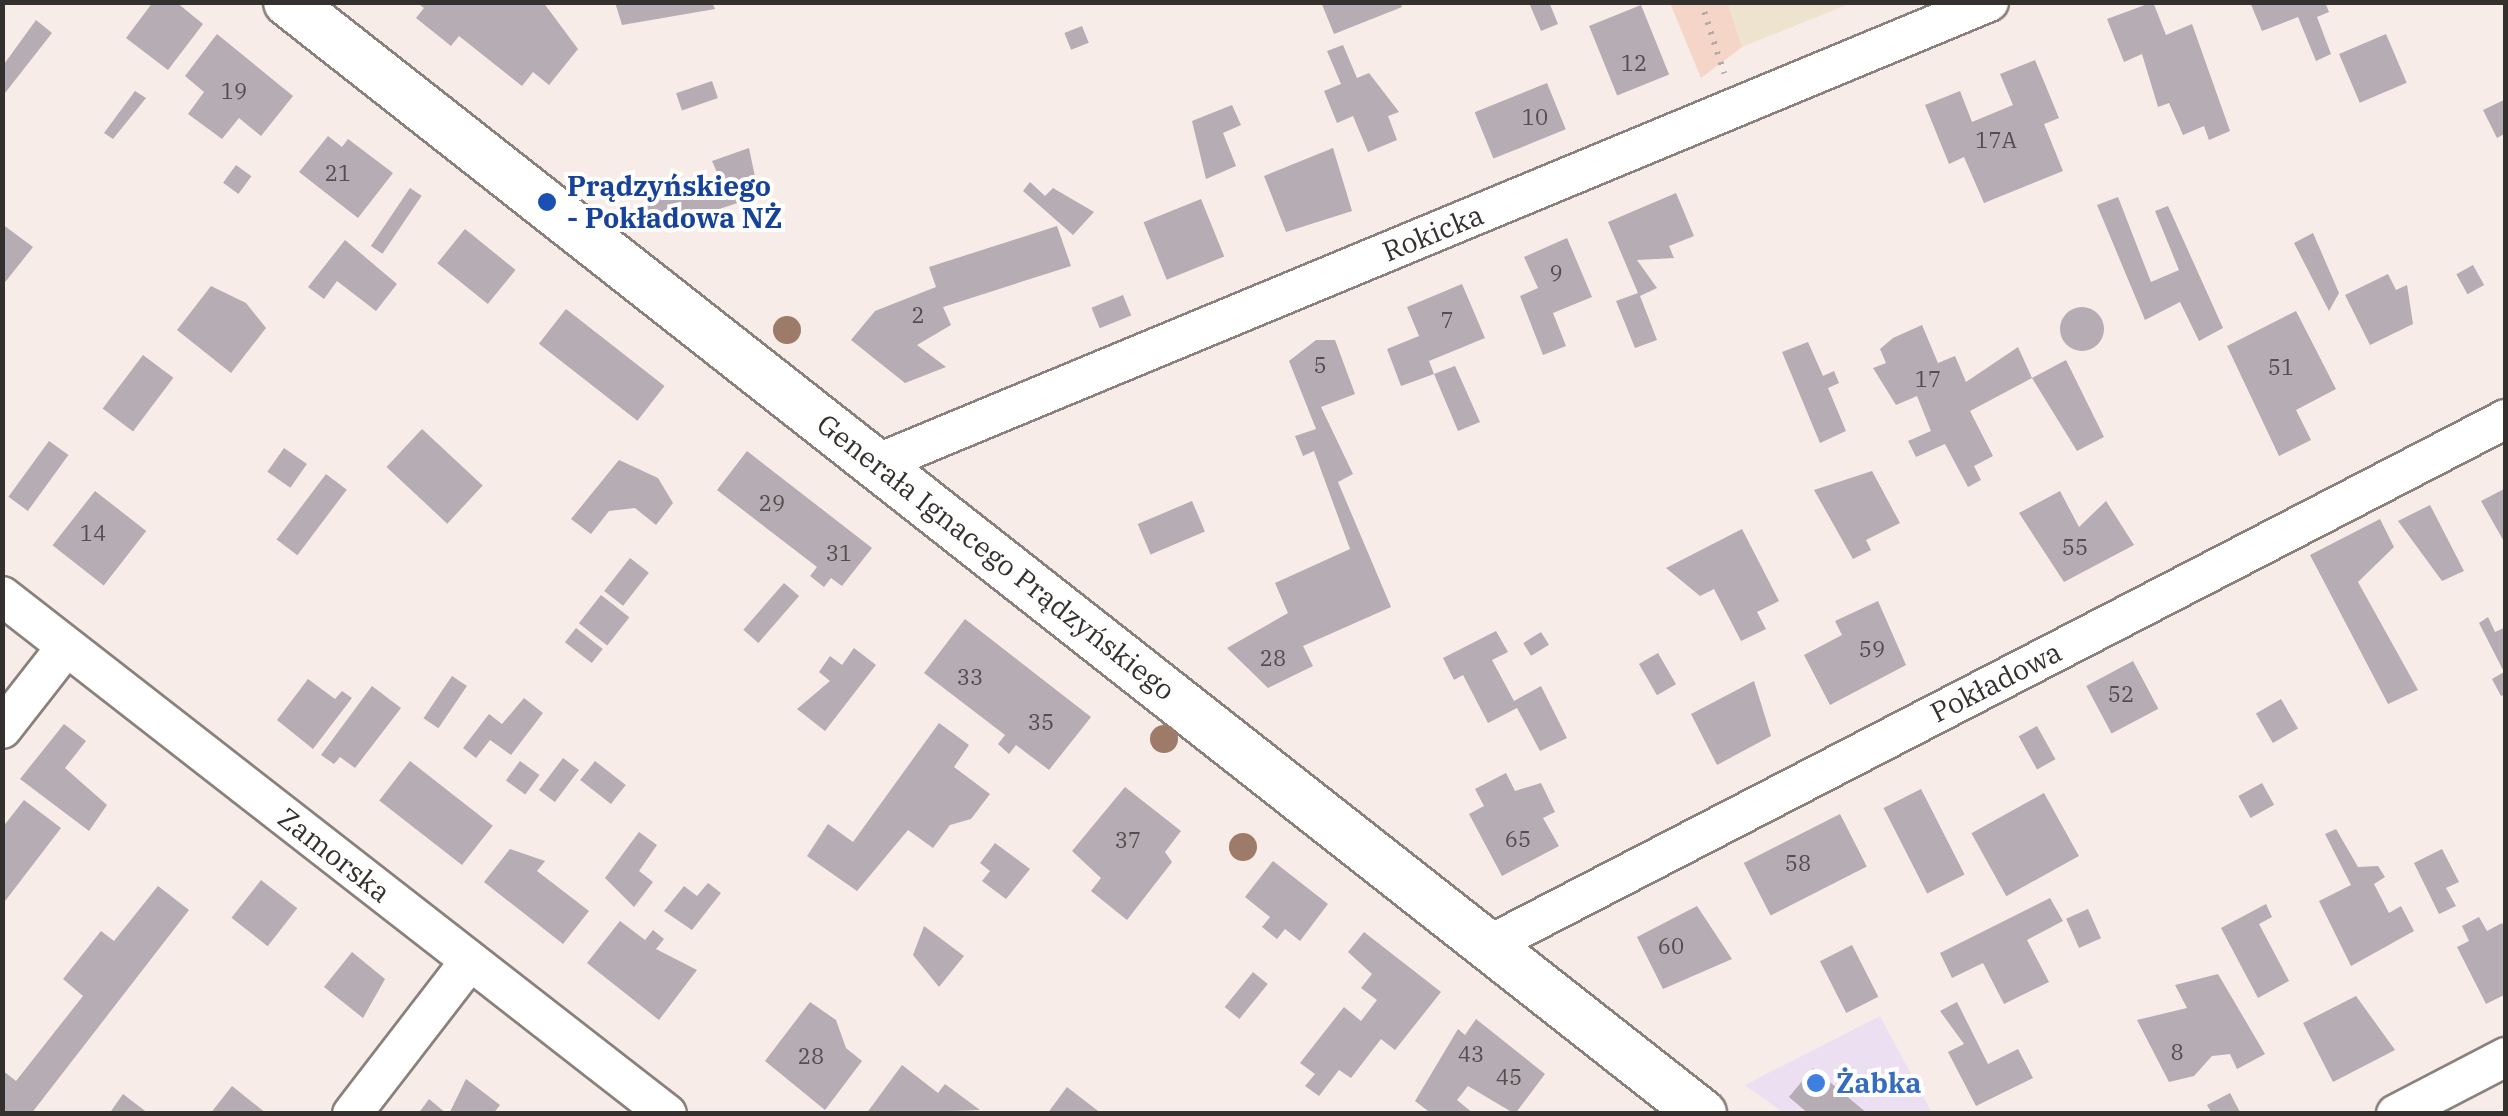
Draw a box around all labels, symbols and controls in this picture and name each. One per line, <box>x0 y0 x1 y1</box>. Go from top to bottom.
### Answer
house number: 12 <box>1621 50 1647 76</box>
house number: 19 <box>221 78 247 104</box>
house number: 10 <box>1522 104 1548 130</box>
house number: 17A <box>1975 127 2017 153</box>
house number: 21 <box>325 160 351 186</box>
place label: Prądzyńskiego - Pokładowa NŻ <box>567 169 782 235</box>
marker: Prądzyńskiego - Pokładowa NŻ <box>536 191 558 213</box>
street label: Rokicka <box>1378 198 1488 268</box>
house number: 9 <box>1549 260 1563 286</box>
house number: 2 <box>911 302 925 328</box>
house number: 7 <box>1440 307 1454 333</box>
house number: 5 <box>1313 352 1327 378</box>
house number: 51 <box>2268 354 2294 380</box>
house number: 17 <box>1915 366 1941 392</box>
street label: Generała Ignacego Prądzyńskiego <box>811 407 1181 707</box>
house number: 29 <box>759 490 785 516</box>
house number: 14 <box>80 520 106 546</box>
house number: 55 <box>2062 534 2088 560</box>
house number: 31 <box>826 540 852 566</box>
street label: Pokładowa <box>1925 635 2067 729</box>
house number: 59 <box>1859 636 1885 662</box>
house number: 28 <box>1260 645 1286 671</box>
house number: 33 <box>957 664 983 690</box>
house number: 52 <box>2108 681 2134 707</box>
house number: 35 <box>1028 709 1054 735</box>
street label: Zamorska <box>271 801 397 909</box>
house number: 65 <box>1505 826 1531 852</box>
house number: 37 <box>1115 827 1141 853</box>
house number: 58 <box>1785 850 1811 876</box>
house number: 60 <box>1658 933 1684 959</box>
house number: 8 <box>2170 1039 2184 1065</box>
house number: 43 <box>1458 1041 1484 1067</box>
house number: 28 <box>798 1043 824 1069</box>
house number: 45 <box>1496 1064 1522 1090</box>
place label: Żabka <box>1836 1066 1921 1100</box>
marker: Żabka <box>1805 1072 1827 1094</box>

